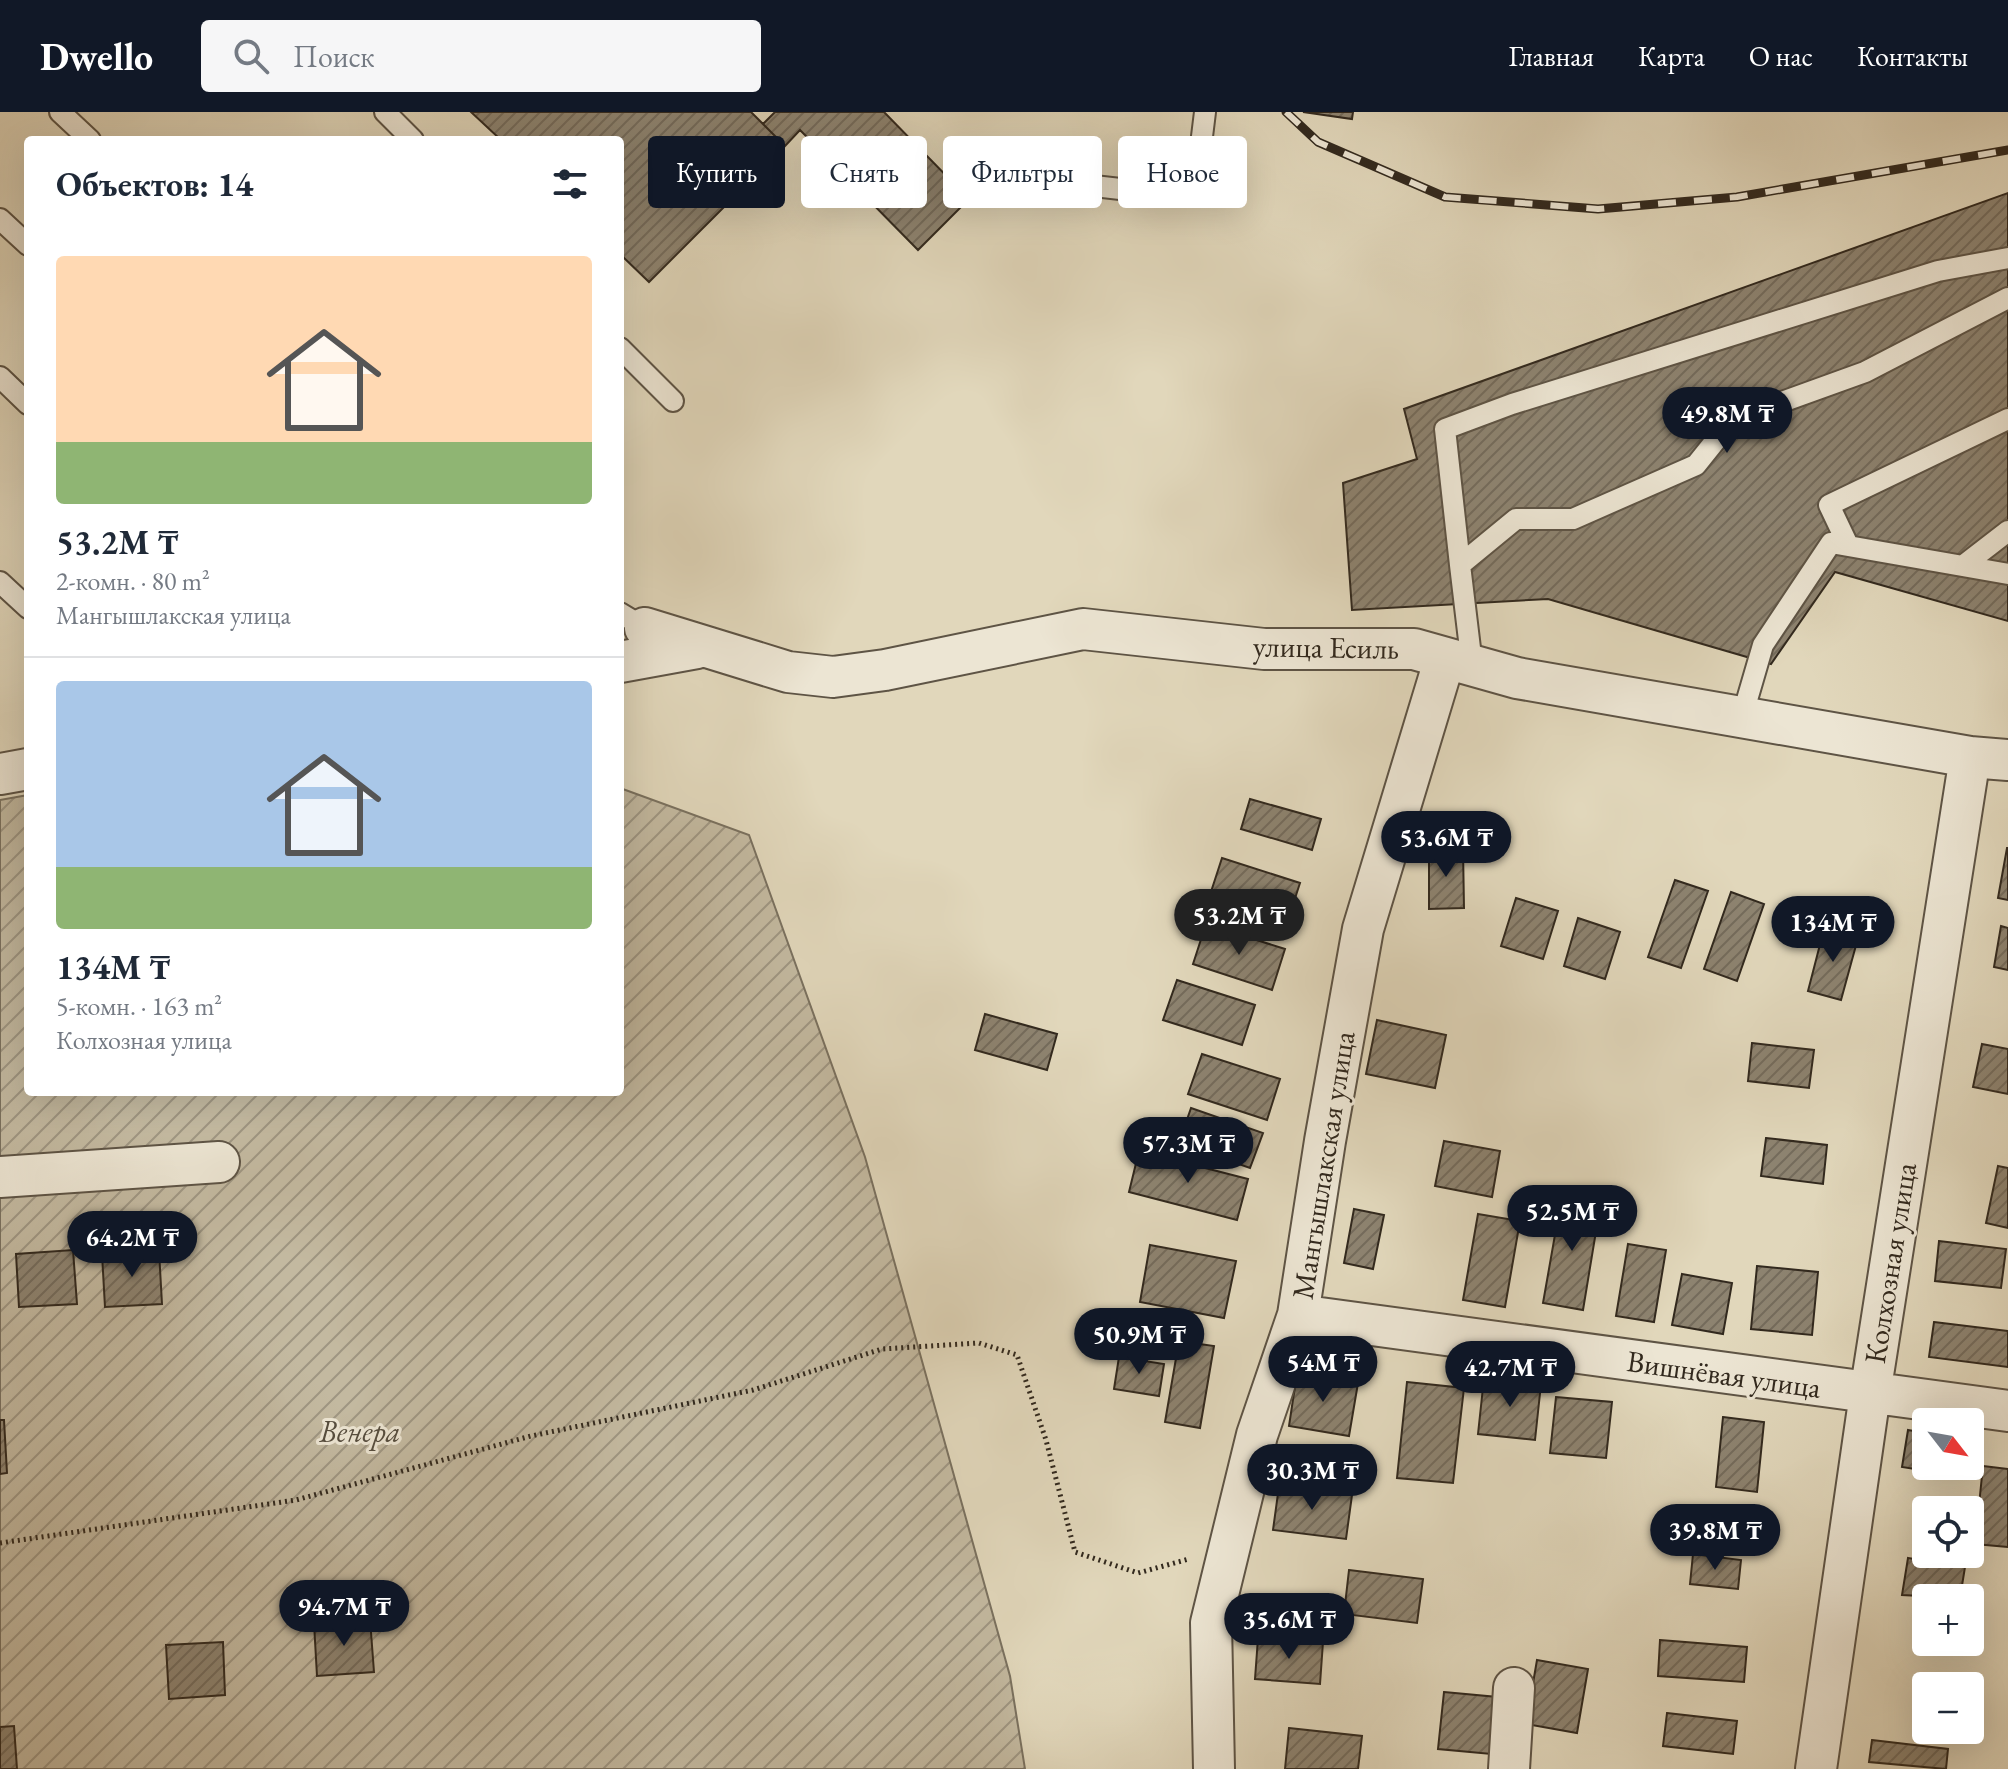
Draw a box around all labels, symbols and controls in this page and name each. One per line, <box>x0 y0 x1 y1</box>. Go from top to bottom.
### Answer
search box <box>201 20 761 92</box>
text: Dwello <box>40 32 153 81</box>
icon: search <box>229 34 273 78</box>
text: Поиск <box>293 37 375 76</box>
text: Главная <box>1509 38 1594 74</box>
text: Карта <box>1638 38 1705 74</box>
text: О нас <box>1749 38 1813 74</box>
text: Контакты <box>1857 38 1968 74</box>
chip: Купить <box>648 136 785 208</box>
chip: Снять <box>801 136 927 208</box>
chip: Фильтры <box>943 136 1102 208</box>
chip: Новое <box>1118 136 1247 208</box>
text: Объектов: 14 <box>56 162 253 206</box>
icon: filters <box>548 162 592 206</box>
icon: home <box>252 308 396 452</box>
pin: 49.8M ₸ <box>1653 387 1801 455</box>
text: 49.8M ₸ <box>1680 396 1774 430</box>
text: 53.2M ₸ <box>56 520 178 564</box>
text: 2-комн. · 80 m² <box>56 564 210 598</box>
text: Мангышлакская улица <box>56 598 291 632</box>
street label: улица Есиль <box>1252 626 1400 668</box>
icon: home <box>252 733 396 877</box>
pin: 53.6M ₸ <box>1372 811 1520 879</box>
text: 53.6M ₸ <box>1399 820 1493 854</box>
pin: 53.2M ₸ <box>1165 889 1313 957</box>
pin: 134M ₸ <box>1768 896 1898 964</box>
text: 53.2M ₸ <box>1192 898 1286 932</box>
text: 134M ₸ <box>1789 905 1877 939</box>
text: 134M ₸ <box>56 945 170 989</box>
text: 5-комн. · 163 m² <box>56 989 222 1023</box>
text: Колхозная улица <box>56 1023 232 1057</box>
street label: Мангышлакская улица <box>1283 1028 1363 1302</box>
pin: 57.3M ₸ <box>1114 1117 1262 1185</box>
text: 57.3M ₸ <box>1141 1126 1235 1160</box>
street label: Колхозная улица <box>1855 1160 1925 1366</box>
pin: 52.5M ₸ <box>1498 1185 1646 1253</box>
text: 52.5M ₸ <box>1525 1194 1619 1228</box>
pin: 64.2M ₸ <box>58 1211 206 1279</box>
text: 64.2M ₸ <box>85 1220 179 1254</box>
pin: 50.9M ₸ <box>1065 1308 1213 1376</box>
text: 50.9M ₸ <box>1092 1317 1186 1351</box>
pin: 54M ₸ <box>1267 1336 1379 1404</box>
pin: 42.7M ₸ <box>1436 1341 1584 1409</box>
street label: Вишнёвая улица <box>1624 1341 1824 1407</box>
text: 54M ₸ <box>1286 1345 1360 1379</box>
text: 42.7M ₸ <box>1463 1350 1557 1384</box>
north arrow <box>1912 1408 1984 1480</box>
map controls <box>1912 1408 1984 1744</box>
park label: Венера <box>319 1412 400 1451</box>
pin: 30.3M ₸ <box>1238 1444 1386 1512</box>
text: 30.3M ₸ <box>1265 1453 1359 1487</box>
button: locate <box>1912 1496 1984 1568</box>
pin: 39.8M ₸ <box>1641 1504 1789 1572</box>
text: 39.8M ₸ <box>1668 1513 1762 1547</box>
pin: 94.7M ₸ <box>270 1580 418 1648</box>
button: + <box>1912 1584 1984 1656</box>
text: 94.7M ₸ <box>297 1589 391 1623</box>
pin: 35.6M ₸ <box>1215 1593 1363 1661</box>
text: 35.6M ₸ <box>1242 1602 1336 1636</box>
button: − <box>1912 1672 1984 1744</box>

